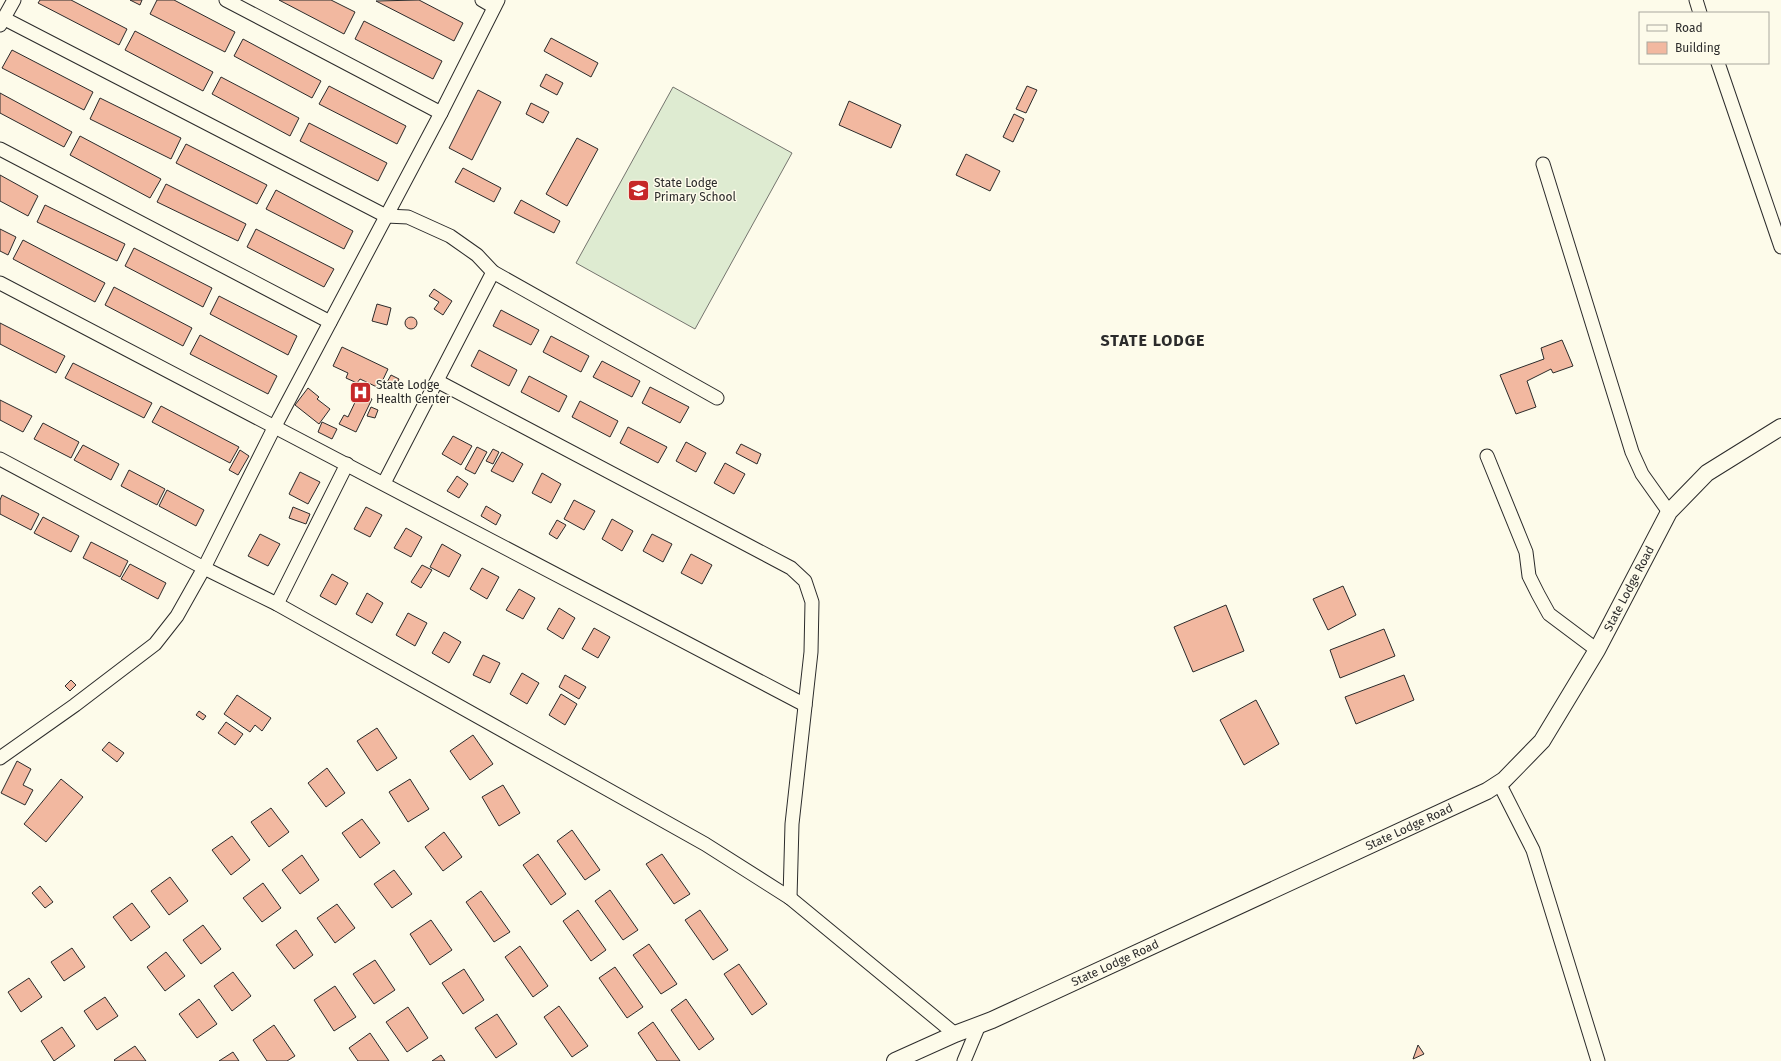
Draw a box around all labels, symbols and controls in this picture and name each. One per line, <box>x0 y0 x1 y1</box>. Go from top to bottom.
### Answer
legend <box>1639 12 1769 64</box>
text: Road <box>1675 21 1703 35</box>
text: Building <box>1675 41 1721 55</box>
place label: State Lodge Primary School <box>654 176 737 204</box>
school or university icon: State Lodge Primary School <box>625 177 651 203</box>
district label: STATE LODGE <box>1101 331 1205 350</box>
place label: State Lodge Health Center <box>376 378 451 406</box>
hospital icon: State Lodge Health Center <box>348 379 374 405</box>
street label: State Lodge Road <box>1601 543 1657 634</box>
street label: State Lodge Road <box>1363 801 1455 853</box>
street label: State Lodge Road <box>1069 937 1161 989</box>

